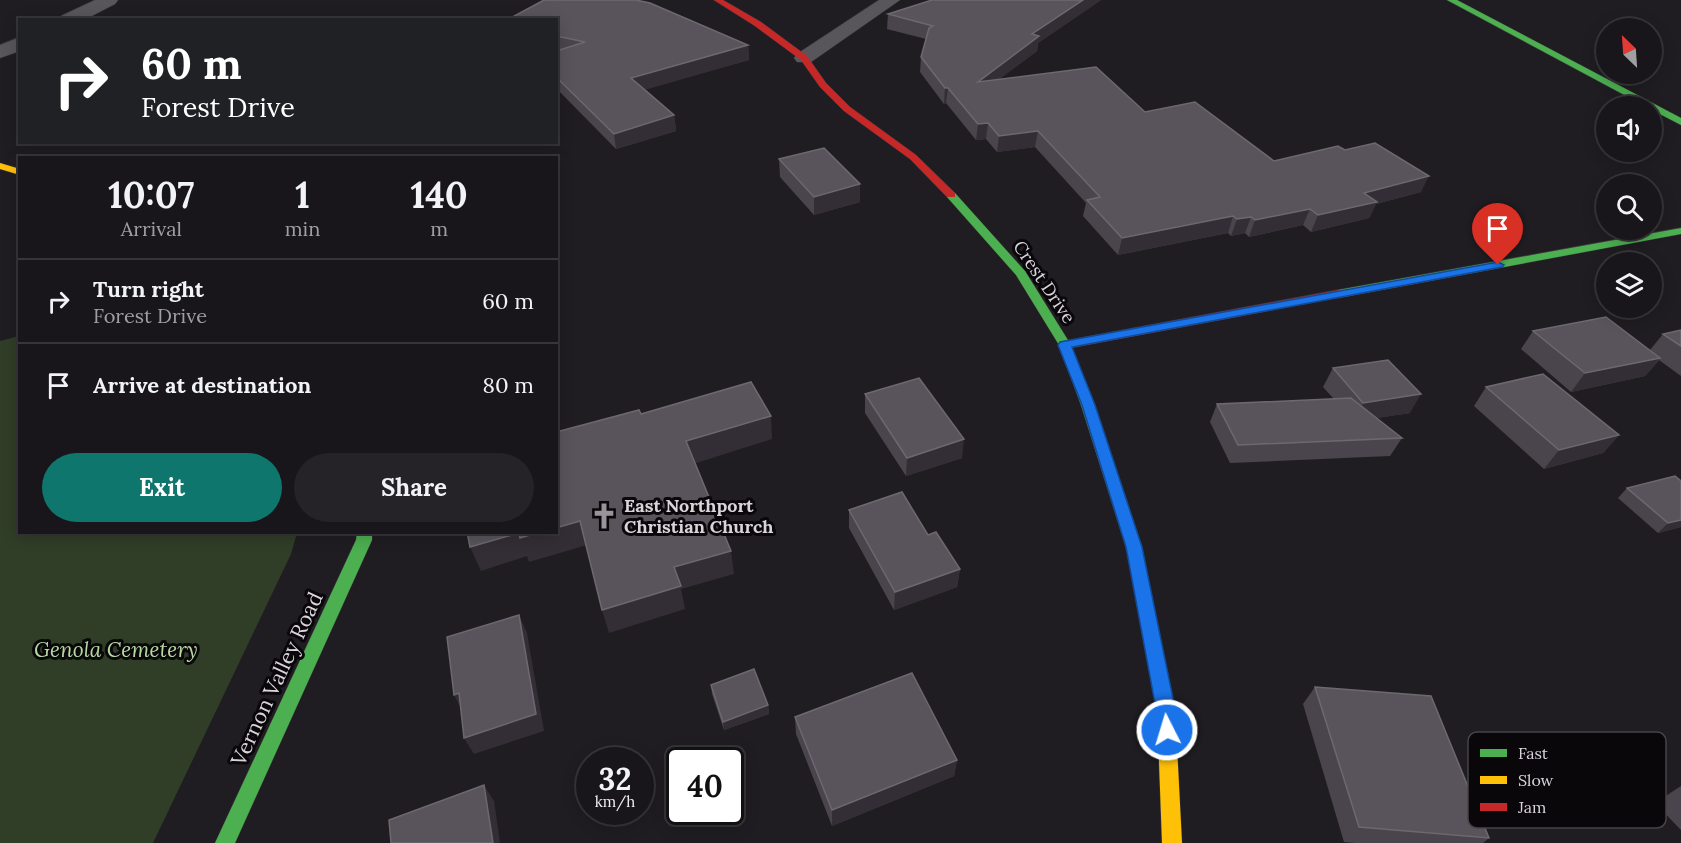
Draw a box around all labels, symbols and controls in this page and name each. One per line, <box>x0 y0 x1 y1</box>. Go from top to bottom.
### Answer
north arrow <box>1596 18 1662 84</box>
map controls <box>1596 18 1662 318</box>
text: 60 m <box>141 37 242 91</box>
icon: right <box>42 42 120 120</box>
text: Forest Drive <box>141 90 295 124</box>
button: sound <box>1596 96 1662 162</box>
text: 10:07 <box>108 172 195 218</box>
text: 1 <box>295 172 310 218</box>
text: 140 <box>411 172 468 218</box>
button: search <box>1596 174 1662 240</box>
pin <box>1472 203 1523 265</box>
icon: arrive <box>1481 212 1514 245</box>
text: Arrival <box>121 216 182 241</box>
text: min <box>285 216 320 241</box>
text: m <box>430 216 448 241</box>
street label: Crest Drive <box>1008 236 1081 328</box>
button: layers <box>1596 252 1662 318</box>
text: Turn right <box>93 275 204 303</box>
icon: right <box>42 285 75 318</box>
text: 60 m <box>482 287 534 315</box>
text: Forest Drive <box>93 303 207 328</box>
icon: arrive <box>42 369 75 402</box>
text: Arrive at destination <box>93 371 311 399</box>
text: 80 m <box>483 371 534 399</box>
button: Exit <box>42 453 282 522</box>
button: Share <box>294 453 534 522</box>
place label: East Northport Christian Church <box>624 494 773 538</box>
church icon: East Northport Christian Church <box>589 501 619 531</box>
street label: Vernon Valley Road <box>224 588 329 771</box>
park label: Genola Cemetery <box>34 636 198 663</box>
position arrow <box>1135 698 1199 762</box>
legend <box>1468 732 1666 828</box>
text: Fast <box>1518 743 1549 763</box>
speed limit sign: 40 <box>666 747 744 825</box>
text: 32 <box>599 760 631 798</box>
text: Slow <box>1518 770 1554 790</box>
text: km/h <box>595 792 635 811</box>
text: Jam <box>1517 797 1546 817</box>

